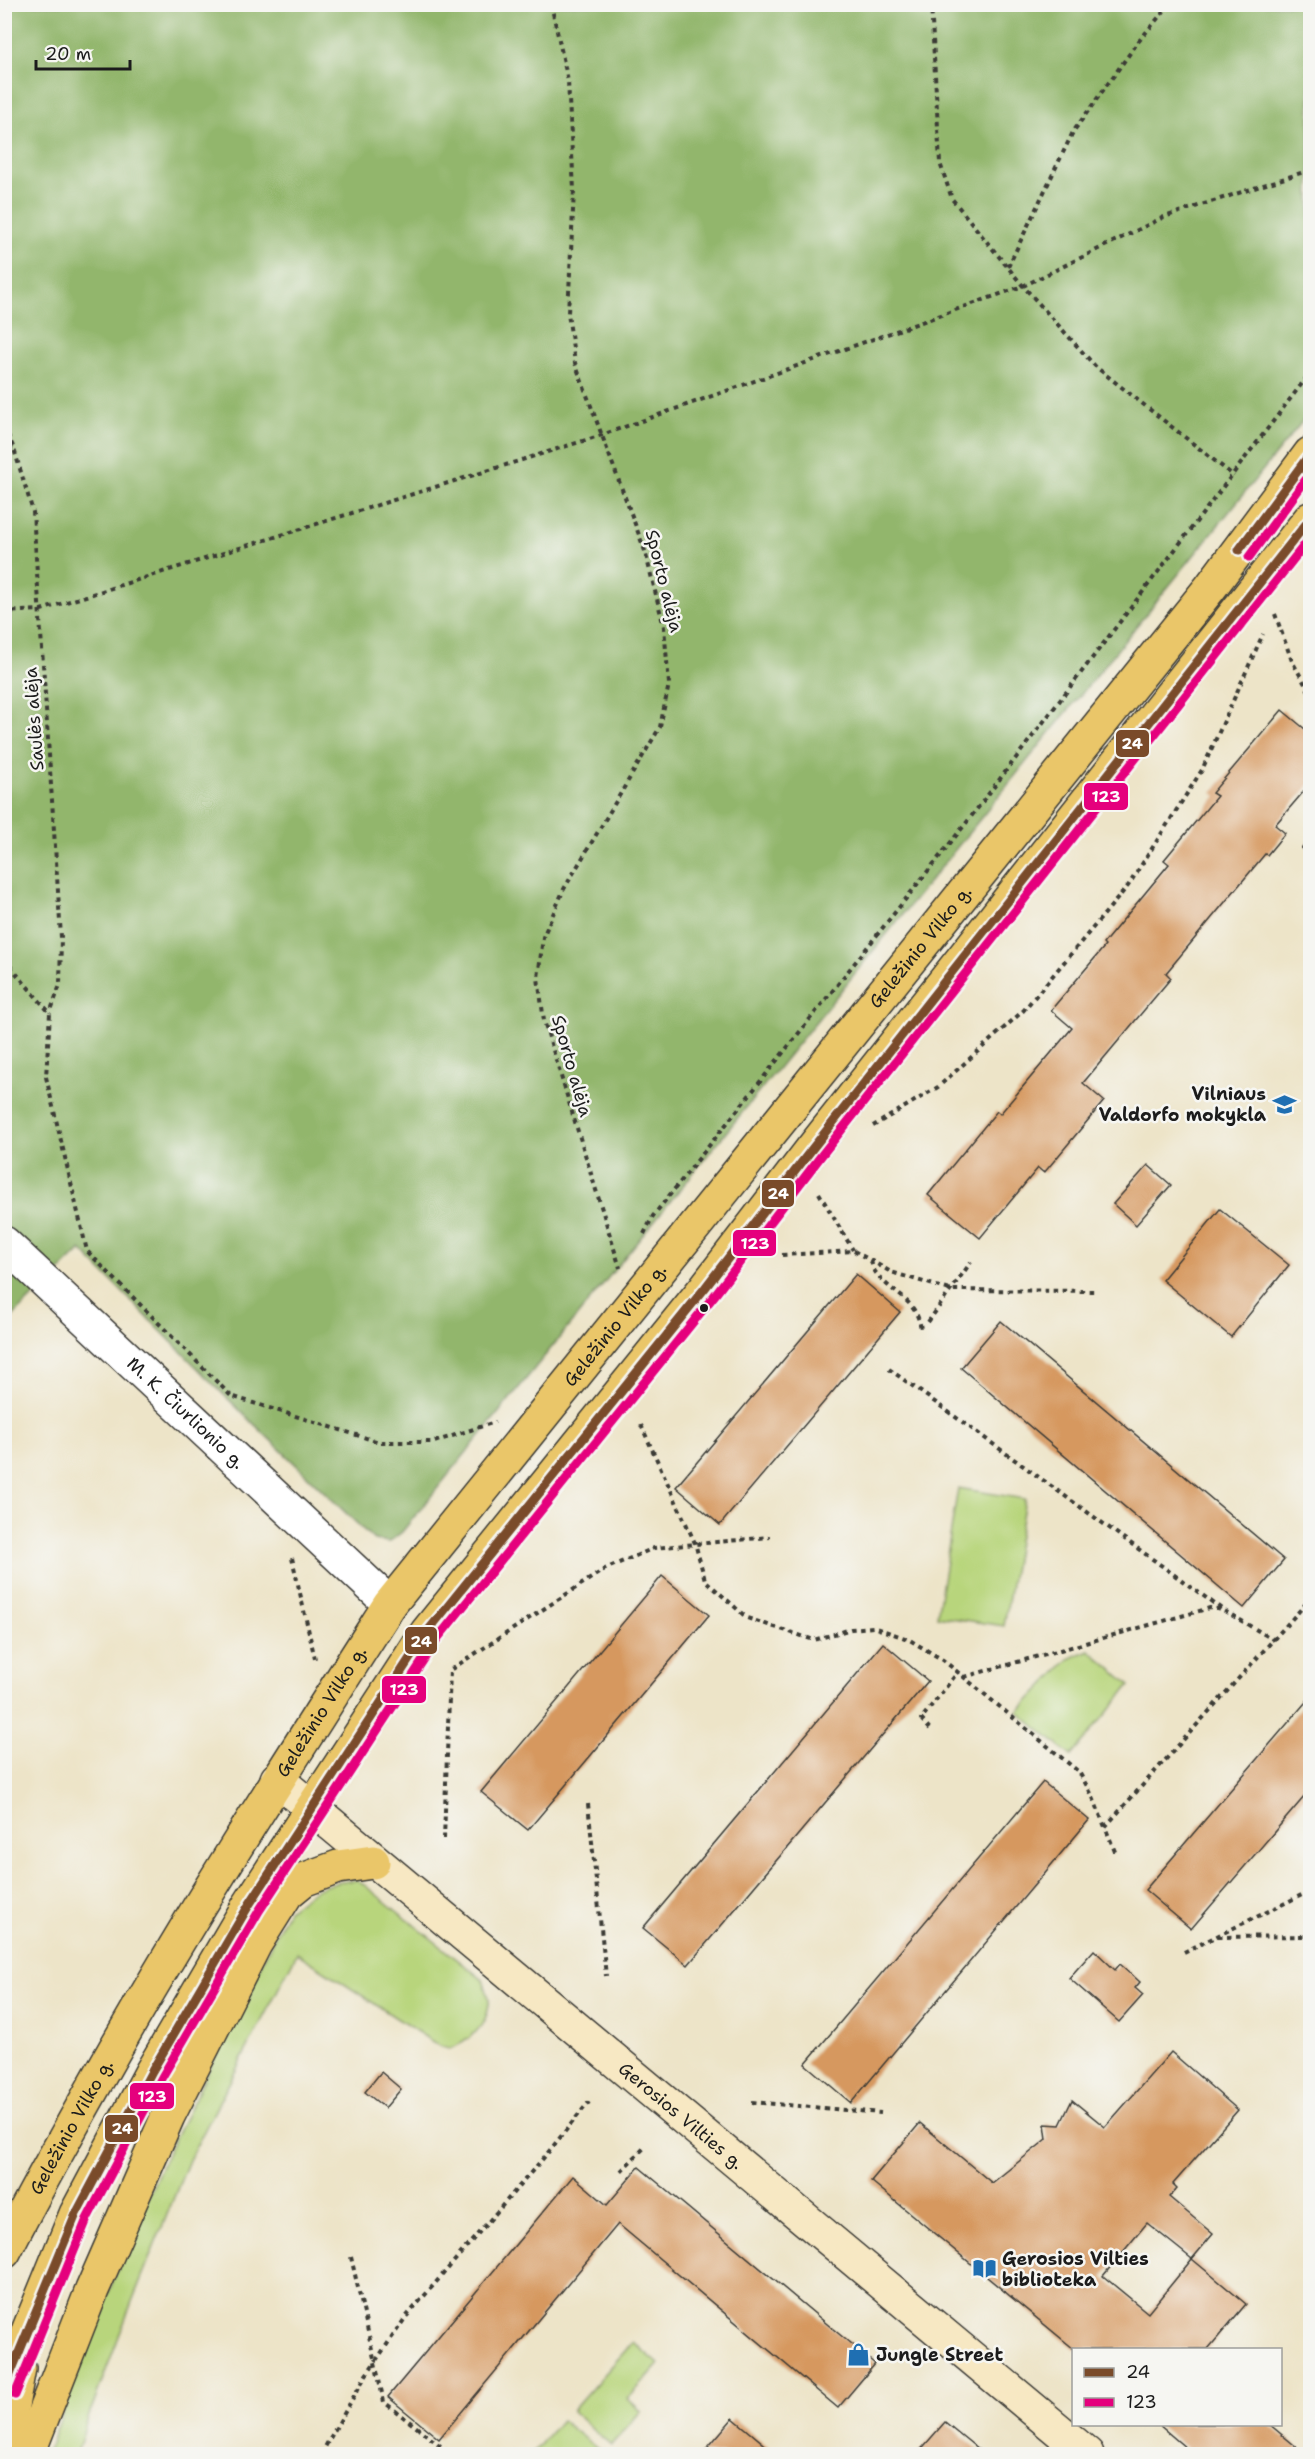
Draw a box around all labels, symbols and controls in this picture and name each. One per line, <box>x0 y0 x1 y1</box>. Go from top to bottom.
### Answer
scale bar <box>36 33 130 71</box>
text: 20 m <box>45 42 91 66</box>
street label: Sporto alėja <box>640 527 688 635</box>
street label: Saulės alėja <box>18 666 50 772</box>
line badge: 24 <box>1115 729 1150 758</box>
text: 24 <box>1121 733 1143 754</box>
line badge: 123 <box>1083 782 1129 811</box>
text: 123 <box>1092 786 1120 807</box>
street label: Geležinio Vilko g. <box>864 880 977 1013</box>
street label: Sporto alėja <box>546 1012 598 1120</box>
place label: Vilniaus Valdorfo mokykla <box>1099 1082 1267 1127</box>
school or university icon: Vilniaus Valdorfo mokykla <box>1271 1091 1297 1117</box>
line badge: 24 <box>761 1179 795 1208</box>
text: 24 <box>767 1183 789 1204</box>
line badge: 123 <box>732 1229 777 1257</box>
text: 123 <box>741 1233 769 1254</box>
street label: Geležinio Vilko g. <box>558 1259 672 1391</box>
unlabelled marker <box>698 1302 710 1314</box>
street label: M. K. Čiurlionio g. <box>122 1352 250 1474</box>
line badge: 24 <box>404 1626 438 1655</box>
text: 24 <box>410 1631 432 1652</box>
street label: Geležinio Vilko g. <box>271 1641 372 1782</box>
line badge: 123 <box>381 1675 427 1704</box>
text: 123 <box>390 1679 418 1700</box>
street label: Geležinio Vilko g. <box>24 2055 119 2199</box>
street label: Gerosios Vilties g. <box>614 2057 749 2175</box>
line badge: 123 <box>129 2082 175 2110</box>
text: 123 <box>138 2086 166 2107</box>
line badge: 24 <box>104 2114 139 2143</box>
text: 24 <box>111 2118 133 2139</box>
place label: Gerosios Vilties biblioteka <box>1002 2247 1149 2292</box>
library icon: Gerosios Vilties biblioteka <box>971 2256 997 2282</box>
shop icon: Jungle Street <box>845 2342 871 2368</box>
place label: Jungle Street <box>876 2343 1003 2367</box>
legend <box>1072 2348 1282 2426</box>
text: 24 <box>1126 2360 1150 2384</box>
text: 123 <box>1126 2390 1157 2414</box>

